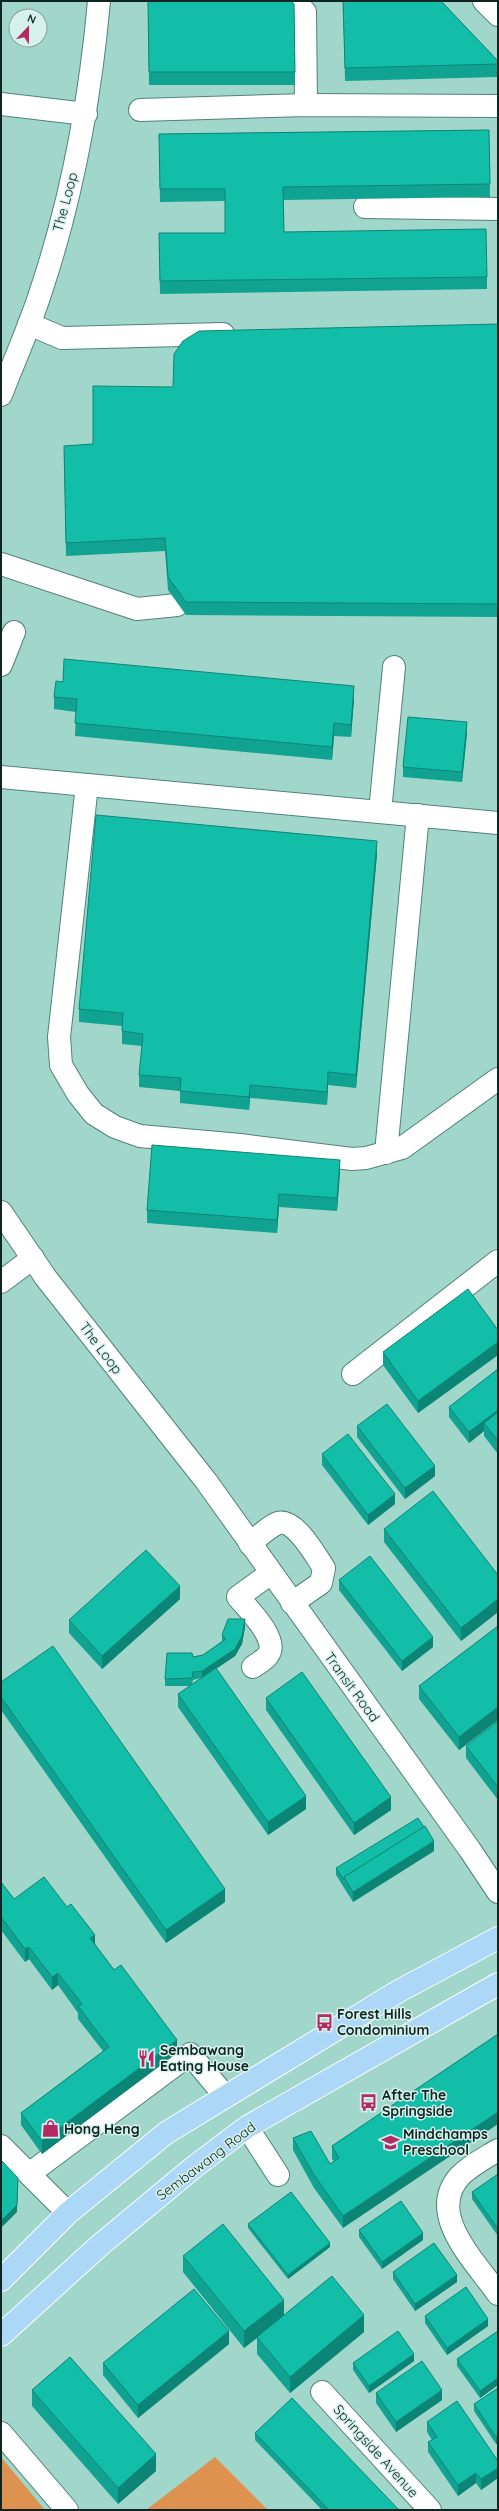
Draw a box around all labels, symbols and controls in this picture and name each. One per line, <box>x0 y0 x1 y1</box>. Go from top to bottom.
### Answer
north arrow <box>8 8 48 48</box>
text: N <box>25 11 38 27</box>
street label: The Loop <box>48 170 82 234</box>
street label: The Loop <box>75 1318 127 1378</box>
street label: Transit Road <box>321 1648 383 1726</box>
place label: Forest Hills Condominium <box>337 2005 429 2039</box>
bus stop icon: Forest Hills Condominium <box>314 2012 334 2032</box>
place label: Sembawang Eating House <box>160 2041 249 2075</box>
restaurant icon: Sembawang Eating House <box>137 2048 157 2068</box>
place label: After The Springside <box>382 2086 453 2120</box>
bus stop icon: After The Springside <box>359 2093 379 2113</box>
street label: Sembawang Road <box>153 2118 259 2204</box>
shop icon: Hong Heng <box>41 2119 61 2139</box>
place label: Hong Heng <box>64 2120 140 2138</box>
place label: Mindchamps Preschool <box>403 2125 488 2159</box>
school or university icon: Mindchamps Preschool <box>380 2132 400 2152</box>
street label: Springside Avenue <box>329 2401 423 2501</box>

